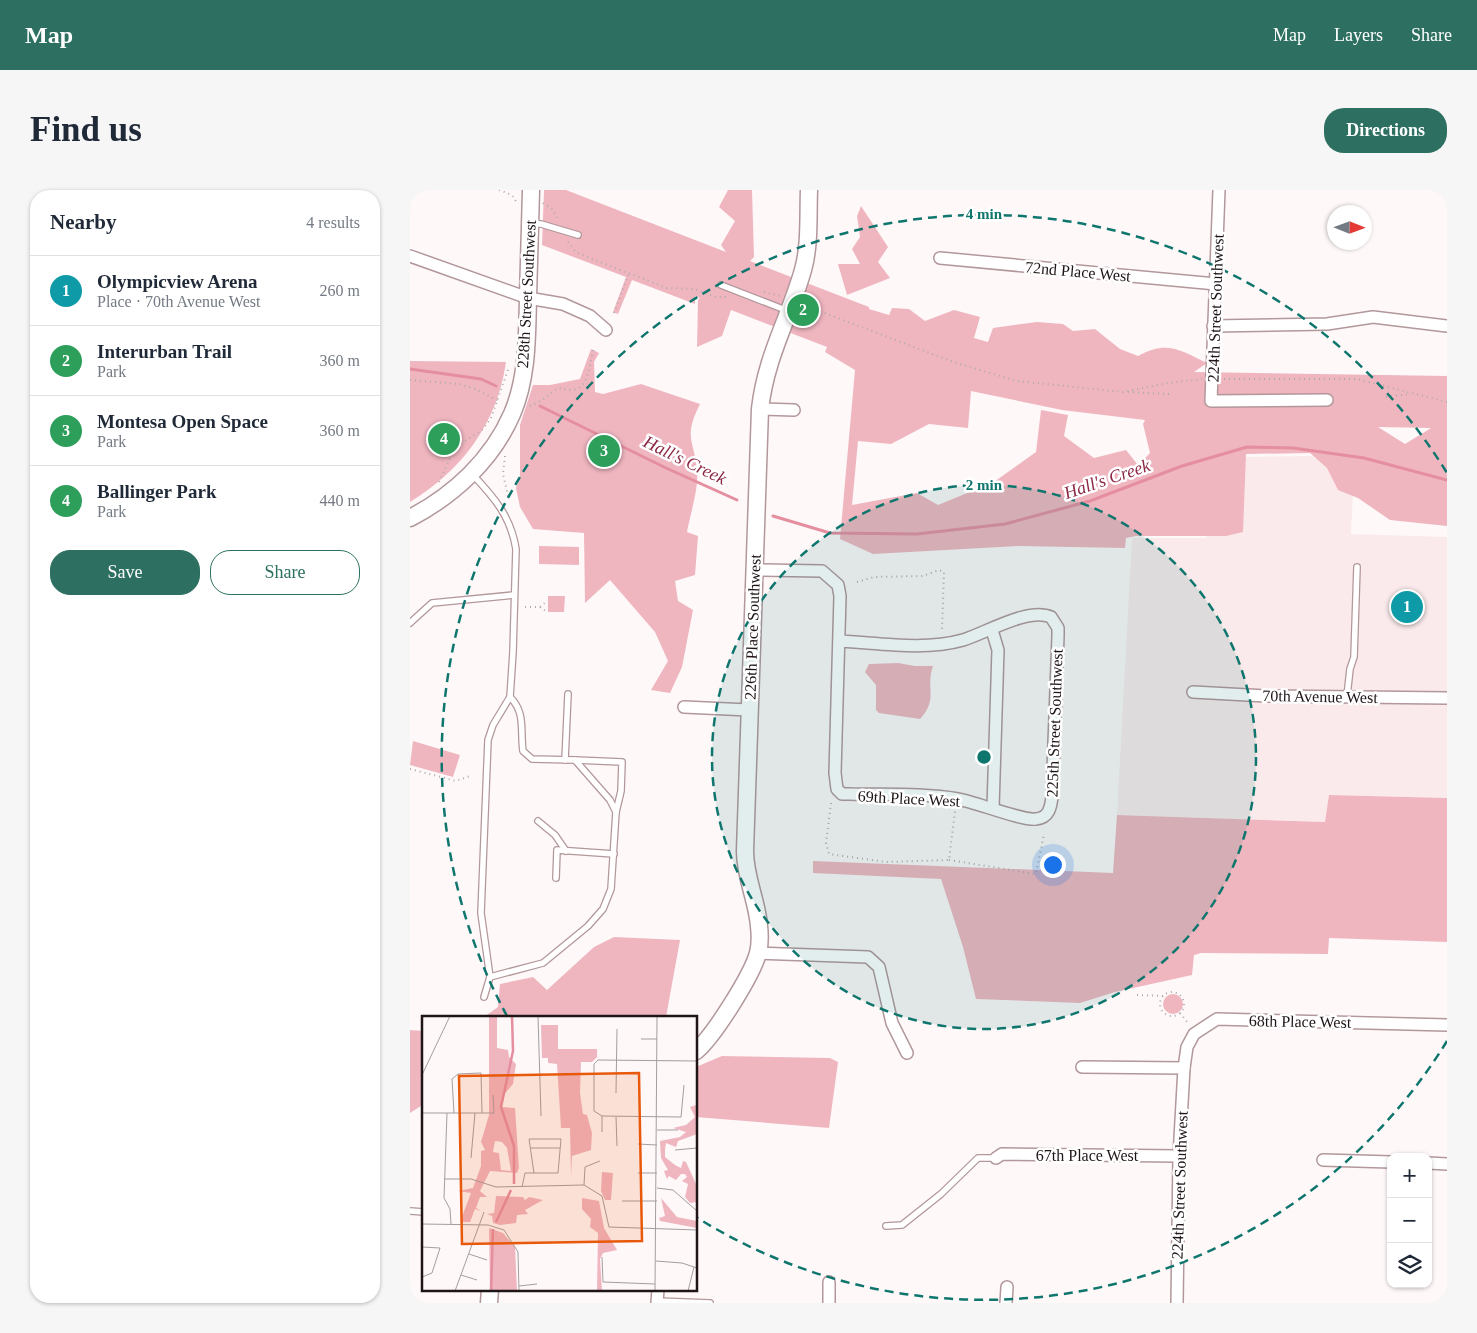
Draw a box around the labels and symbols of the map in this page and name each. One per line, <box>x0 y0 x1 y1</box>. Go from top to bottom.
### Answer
north arrow <box>1327 205 1372 250</box>
text: 4 min <box>966 206 1003 222</box>
street label: 228th Street Southwest <box>514 219 539 369</box>
street label: 224th Street Southwest <box>1204 233 1227 382</box>
street label: 72nd Place West <box>1024 258 1132 285</box>
pin: 2 <box>787 291 819 329</box>
pin: 4 <box>428 420 460 458</box>
water label: Hall's Creek <box>639 431 731 489</box>
pin: 3 <box>588 432 620 470</box>
water label: Hall's Creek <box>1060 455 1154 503</box>
text: 2 min <box>966 477 1003 493</box>
street label: 226th Place Southwest <box>741 553 764 700</box>
pin: 1 <box>1391 588 1423 626</box>
street label: 225th Street Southwest <box>1043 648 1066 797</box>
street label: 70th Avenue West <box>1262 687 1378 706</box>
centre of rings <box>975 748 993 766</box>
street label: 69th Place West <box>857 787 961 810</box>
your location <box>1040 852 1066 878</box>
street label: 68th Place West <box>1249 1012 1352 1031</box>
inset map <box>422 1016 698 1290</box>
street label: 224th Street Southwest <box>1168 1110 1191 1259</box>
street label: 67th Place West <box>1036 1147 1139 1164</box>

